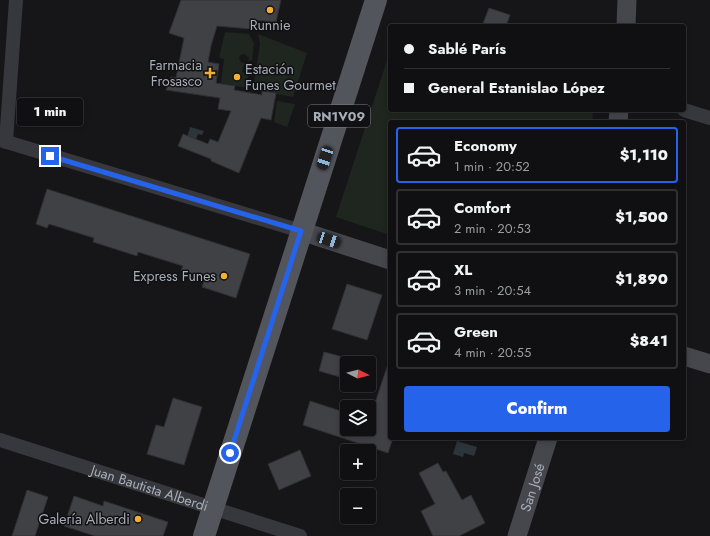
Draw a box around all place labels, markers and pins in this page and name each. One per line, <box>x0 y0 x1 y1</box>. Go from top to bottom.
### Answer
marker: Runnie <box>265 5 275 15</box>
place label: Runnie <box>250 15 290 35</box>
place label: Farmacia Frosasco <box>149 55 202 91</box>
place label: Estación Funes Gourmet <box>245 59 336 95</box>
marker: Farmacia Frosasco <box>205 68 215 78</box>
marker: Estación Funes Gourmet <box>232 72 242 82</box>
place label: Express Funes <box>133 266 216 286</box>
marker: Express Funes <box>219 271 229 281</box>
place label: Galería Alberdi <box>39 509 130 529</box>
marker: Galería Alberdi <box>133 514 143 524</box>

